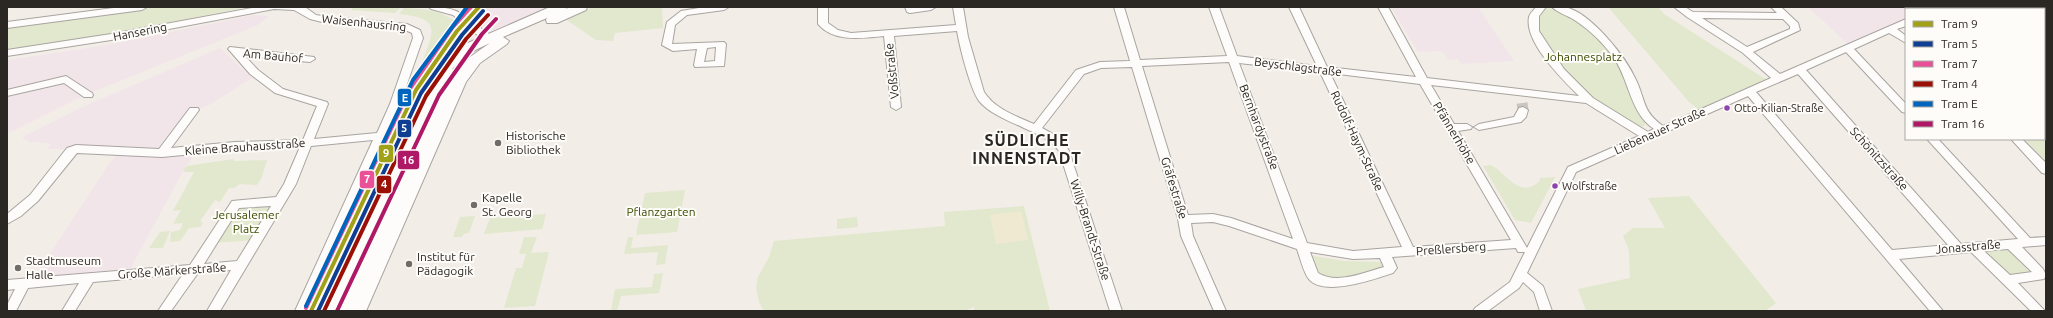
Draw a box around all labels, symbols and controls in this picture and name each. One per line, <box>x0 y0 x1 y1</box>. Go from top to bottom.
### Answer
legend <box>1905 8 2045 140</box>
street label: Waisenhausring <box>321 12 407 33</box>
text: Tram 9 <box>1941 17 1978 30</box>
street label: Hansering <box>112 20 168 43</box>
text: Tram 5 <box>1941 37 1978 50</box>
street label: Voßstraße <box>882 43 901 100</box>
street label: Am Bauhof <box>243 46 304 65</box>
park label: Johannesplatz <box>1544 50 1623 63</box>
street label: Beyschlagstraße <box>1253 55 1343 78</box>
text: Tram 7 <box>1941 57 1978 70</box>
text: Tram 4 <box>1941 77 1978 90</box>
street label: Bernhardystraße <box>1237 82 1282 171</box>
line badge: E <box>397 88 412 107</box>
street label: Rudolf-Haym-Straße <box>1329 89 1386 193</box>
text: E <box>402 92 409 104</box>
text: Tram E <box>1941 97 1978 110</box>
street label: Pfännerhöhe <box>1431 99 1478 166</box>
place label: Otto-Kilian-Straße <box>1734 102 1824 114</box>
marker: Otto-Kilian-Straße <box>1722 103 1732 113</box>
street label: Liebenauer Straße <box>1612 105 1708 157</box>
text: Tram 16 <box>1941 117 1985 130</box>
line badge: 5 <box>397 119 412 138</box>
text: 5 <box>401 122 407 134</box>
street label: Schönitzstraße <box>1848 125 1911 193</box>
place label: Historische Bibliothek <box>506 129 566 156</box>
district label: SÜDLICHE INNENSTADT <box>972 130 1082 167</box>
street label: Kleine Brauhausstraße <box>184 136 306 157</box>
marker: Historische Bibliothek <box>493 138 503 148</box>
line badge: 9 <box>378 144 394 163</box>
text: 9 <box>383 147 389 159</box>
line badge: 16 <box>397 150 420 170</box>
text: 16 <box>402 154 414 166</box>
street label: Gräfestraße <box>1159 155 1190 221</box>
line badge: 7 <box>359 170 375 189</box>
text: 7 <box>364 173 370 185</box>
line badge: 4 <box>376 175 392 194</box>
text: 4 <box>381 178 387 190</box>
street label: Willy-Brandt-Straße <box>1068 178 1113 282</box>
place label: Wolfstraße <box>1562 180 1617 192</box>
marker: Wolfstraße <box>1550 181 1560 191</box>
place label: Kapelle St. Georg <box>482 191 532 218</box>
marker: Kapelle St. Georg <box>469 200 479 210</box>
park label: Pflanzgarten <box>626 205 696 218</box>
park label: Jerusalemer Platz <box>213 208 280 235</box>
street label: Jonasstraße <box>1935 237 2001 256</box>
street label: Preßlersberg <box>1416 240 1486 257</box>
place label: Institut für Pädagogik <box>417 250 475 277</box>
place label: Stadtmuseum Halle <box>26 254 101 281</box>
marker: Institut für Pädagogik <box>404 259 414 269</box>
street label: Große Märkerstraße <box>117 260 227 281</box>
marker: Stadtmuseum Halle <box>13 263 23 273</box>

